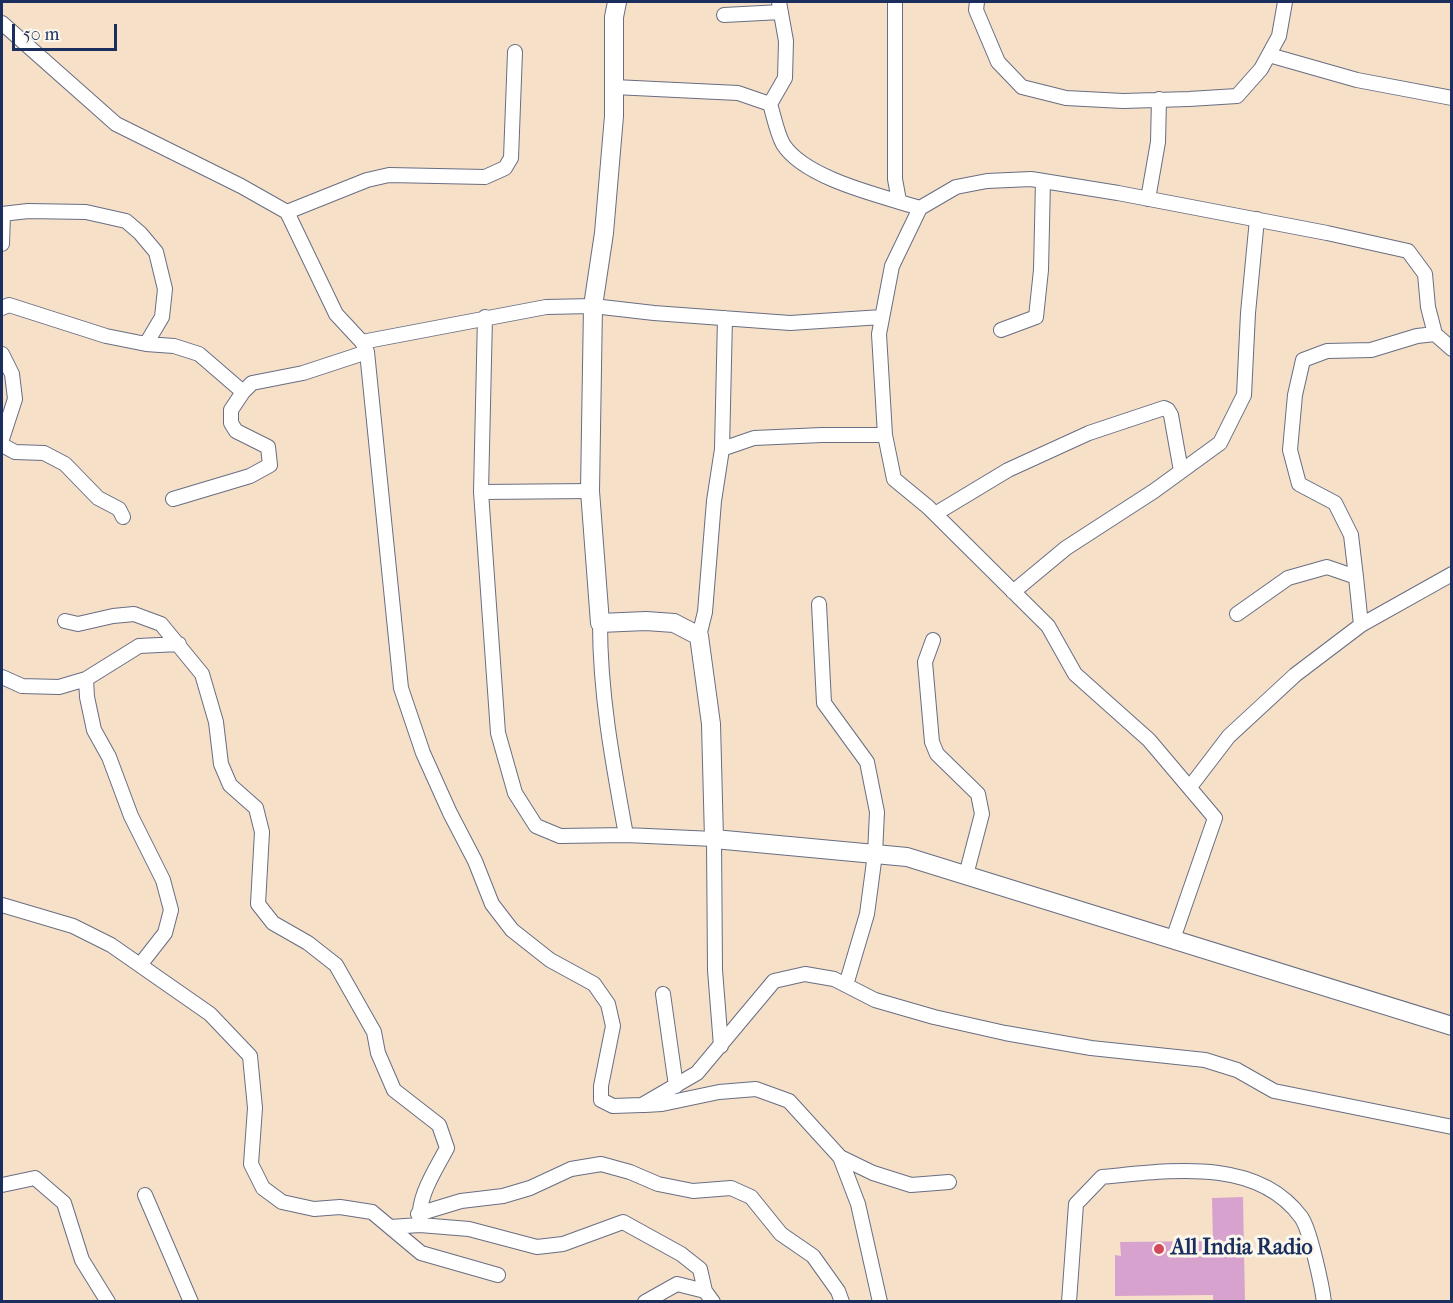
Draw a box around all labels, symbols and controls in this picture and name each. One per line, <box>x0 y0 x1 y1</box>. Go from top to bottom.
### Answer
scale bar <box>15 12 120 50</box>
text: 50 m <box>23 24 59 45</box>
place label: All India Radio <box>1171 1236 1313 1262</box>
marker: All India Radio <box>1152 1242 1166 1256</box>

